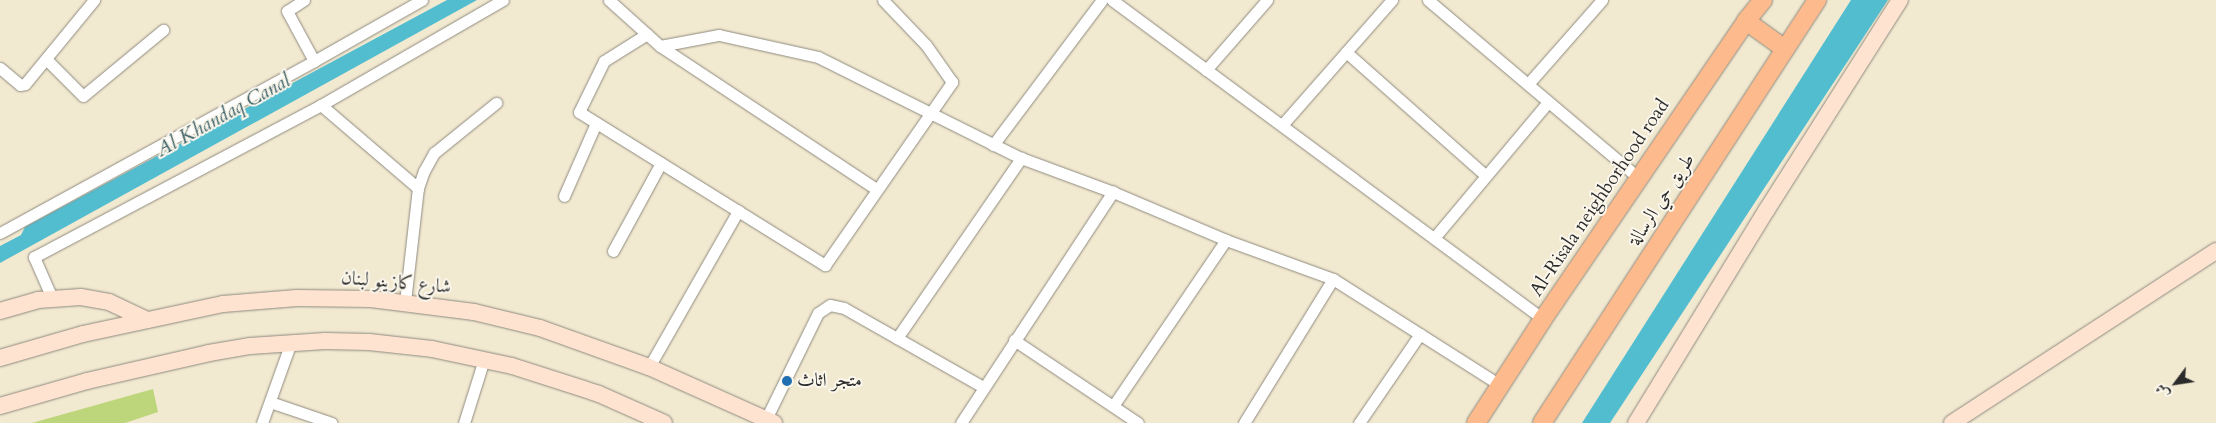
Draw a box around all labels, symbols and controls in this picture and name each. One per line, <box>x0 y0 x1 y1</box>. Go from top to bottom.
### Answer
water label: Al Khandaq Canal <box>151 68 295 162</box>
street label: Al-Risala neighborhood road <box>1525 95 1675 301</box>
street label: طريق حي الرسالة <box>1624 150 1700 250</box>
street label: شارع كازينو لبنان <box>340 267 452 299</box>
north arrow <box>2151 358 2201 408</box>
place label: متجر اثاث <box>797 370 862 392</box>
marker: متجر اثاث <box>781 375 793 387</box>
text: ش <box>2151 380 2174 402</box>

